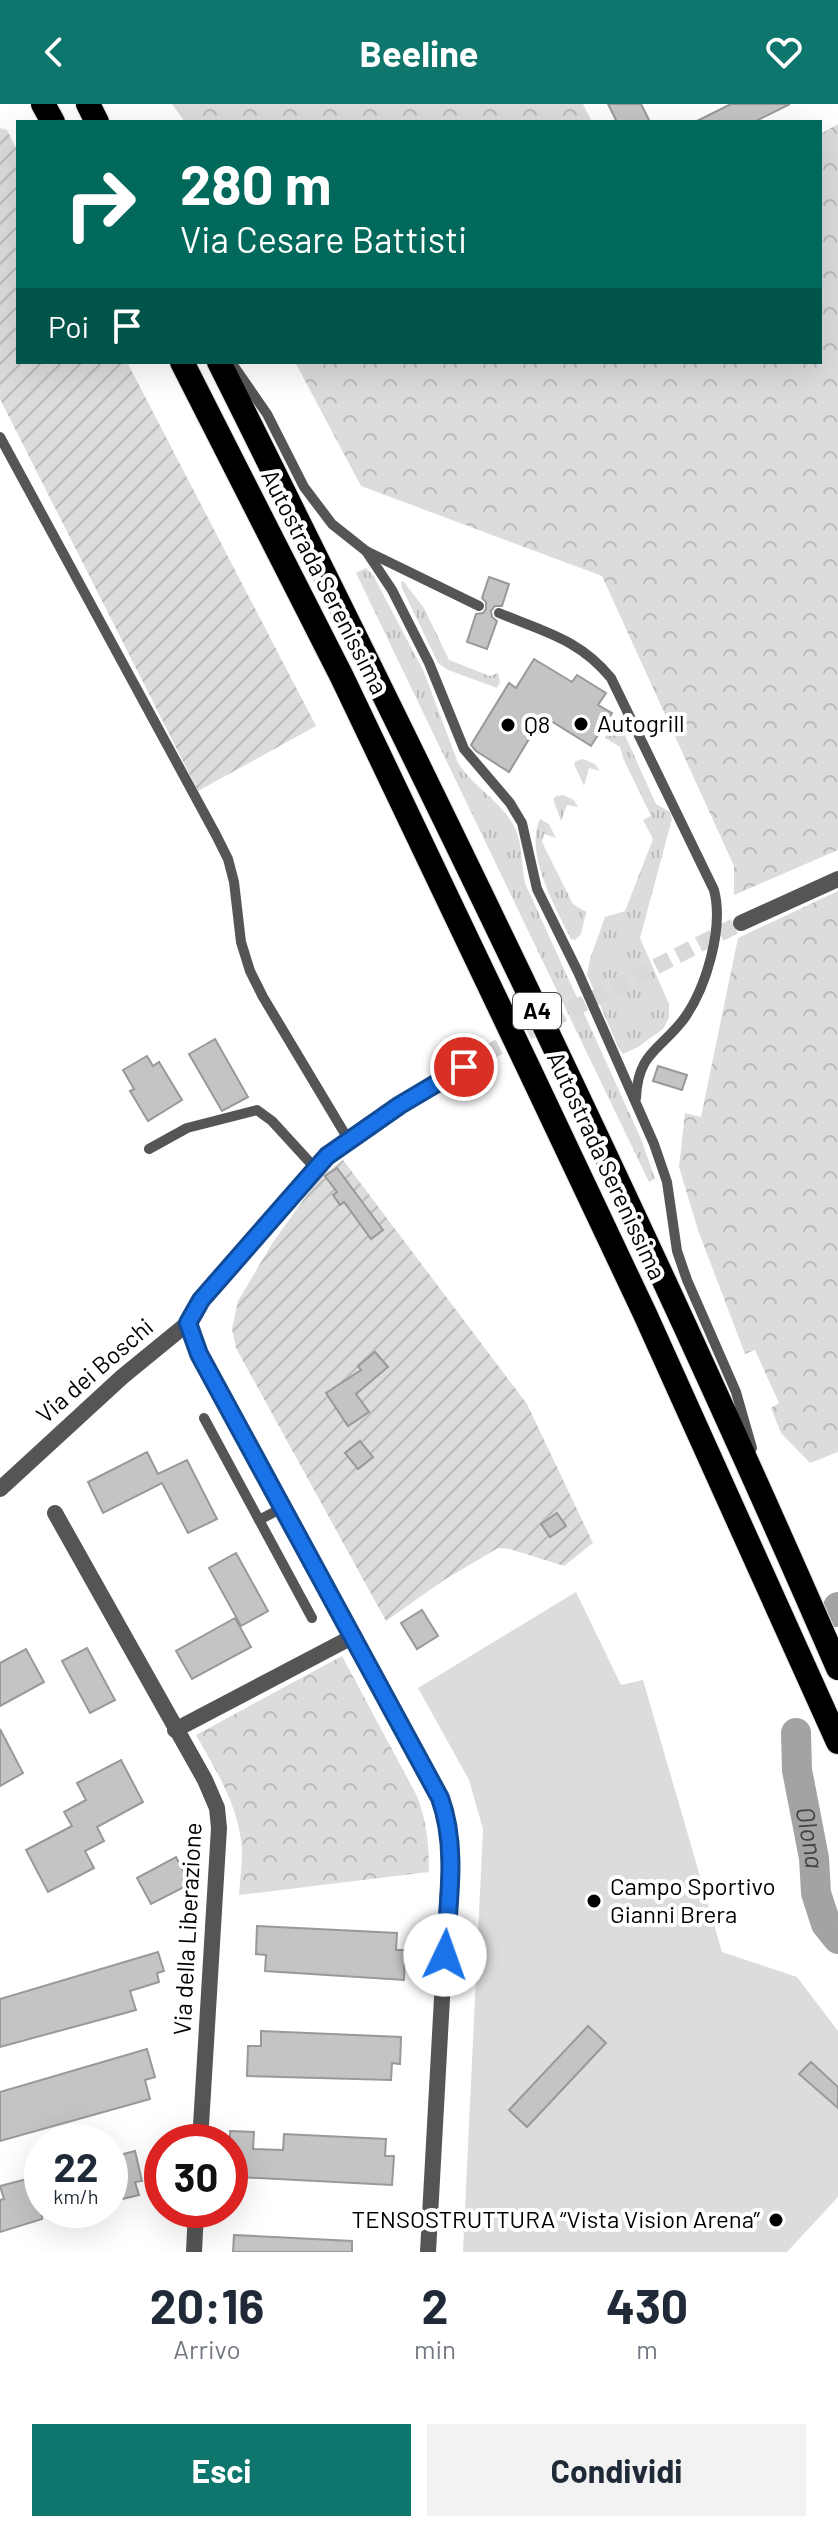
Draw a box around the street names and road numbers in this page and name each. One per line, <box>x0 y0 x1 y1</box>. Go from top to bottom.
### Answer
street label: Autostrada Serenissima <box>256 464 395 699</box>
road number: A4 <box>513 993 561 1029</box>
street label: Autostrada Serenissima <box>542 1047 673 1284</box>
street label: Via dei Boschi <box>30 1311 158 1428</box>
street label: Via della Liberazione <box>166 1822 207 2036</box>

